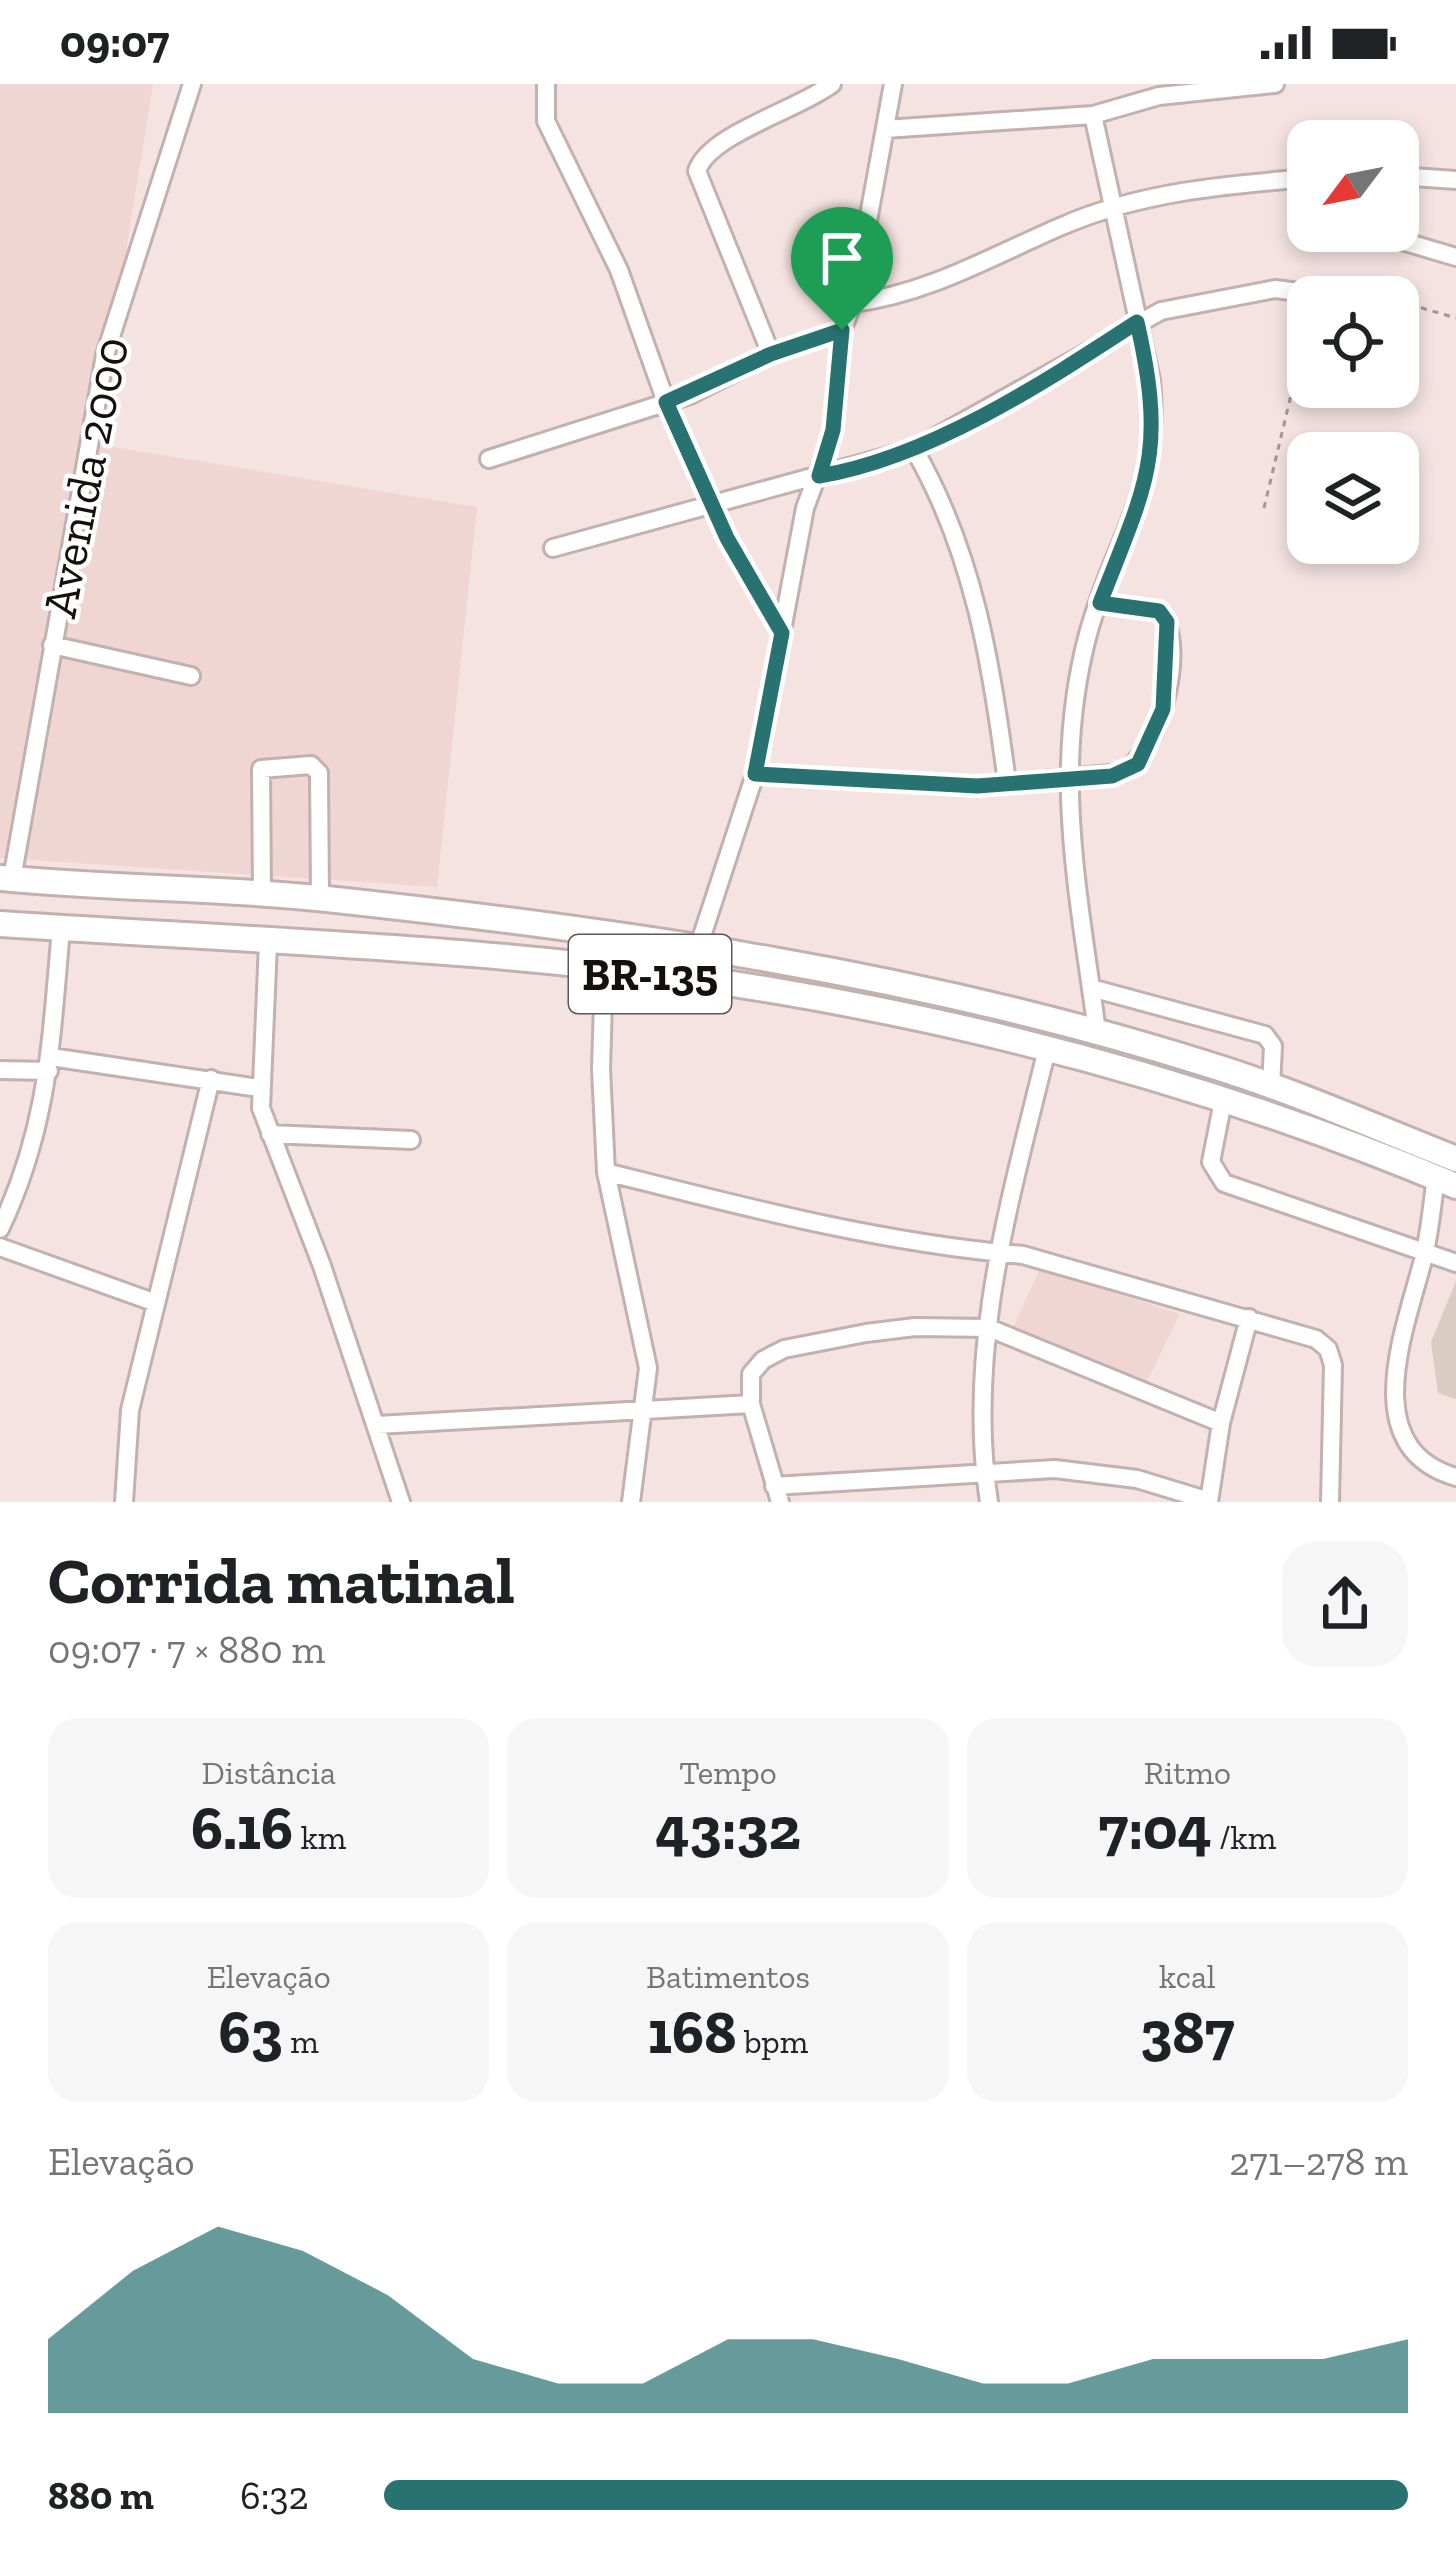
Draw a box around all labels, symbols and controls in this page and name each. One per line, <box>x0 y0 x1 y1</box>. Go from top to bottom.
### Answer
text: 09:07 <box>60 15 169 69</box>
north arrow <box>1287 120 1419 252</box>
map controls <box>1287 120 1419 564</box>
pin <box>791 207 893 330</box>
icon: arrive <box>809 225 875 291</box>
button: locate <box>1287 276 1419 408</box>
street label: Avenida 2000 <box>30 332 141 622</box>
button: layers <box>1287 432 1419 564</box>
road number: BR-135 <box>569 935 731 1013</box>
text: Corrida matinal <box>48 1541 515 1620</box>
button: share <box>1282 1541 1408 1667</box>
text: 09:07 · 7 × 880 m <box>48 1626 325 1673</box>
text: Distância <box>201 1753 336 1792</box>
text: Tempo <box>679 1753 777 1792</box>
text: Ritmo <box>1144 1753 1231 1792</box>
text: 6.16 <box>191 1792 293 1864</box>
text: 43:32 <box>655 1792 801 1864</box>
text: 7:04 <box>1098 1792 1212 1864</box>
text: km <box>293 1818 346 1857</box>
text: /km <box>1212 1818 1276 1857</box>
text: Elevação <box>207 1957 331 1996</box>
text: Batimentos <box>646 1957 810 1996</box>
text: kcal <box>1159 1957 1216 1996</box>
text: 63 <box>219 1996 283 2068</box>
text: 168 <box>648 1996 736 2068</box>
text: 387 <box>1140 1996 1234 2068</box>
text: m <box>283 2022 319 2061</box>
text: bpm <box>736 2022 808 2061</box>
text: Elevação <box>48 2138 194 2185</box>
text: 271–278 m <box>1229 2138 1408 2185</box>
text: 880 m <box>48 2472 154 2519</box>
text: 6:32 <box>240 2472 309 2519</box>

